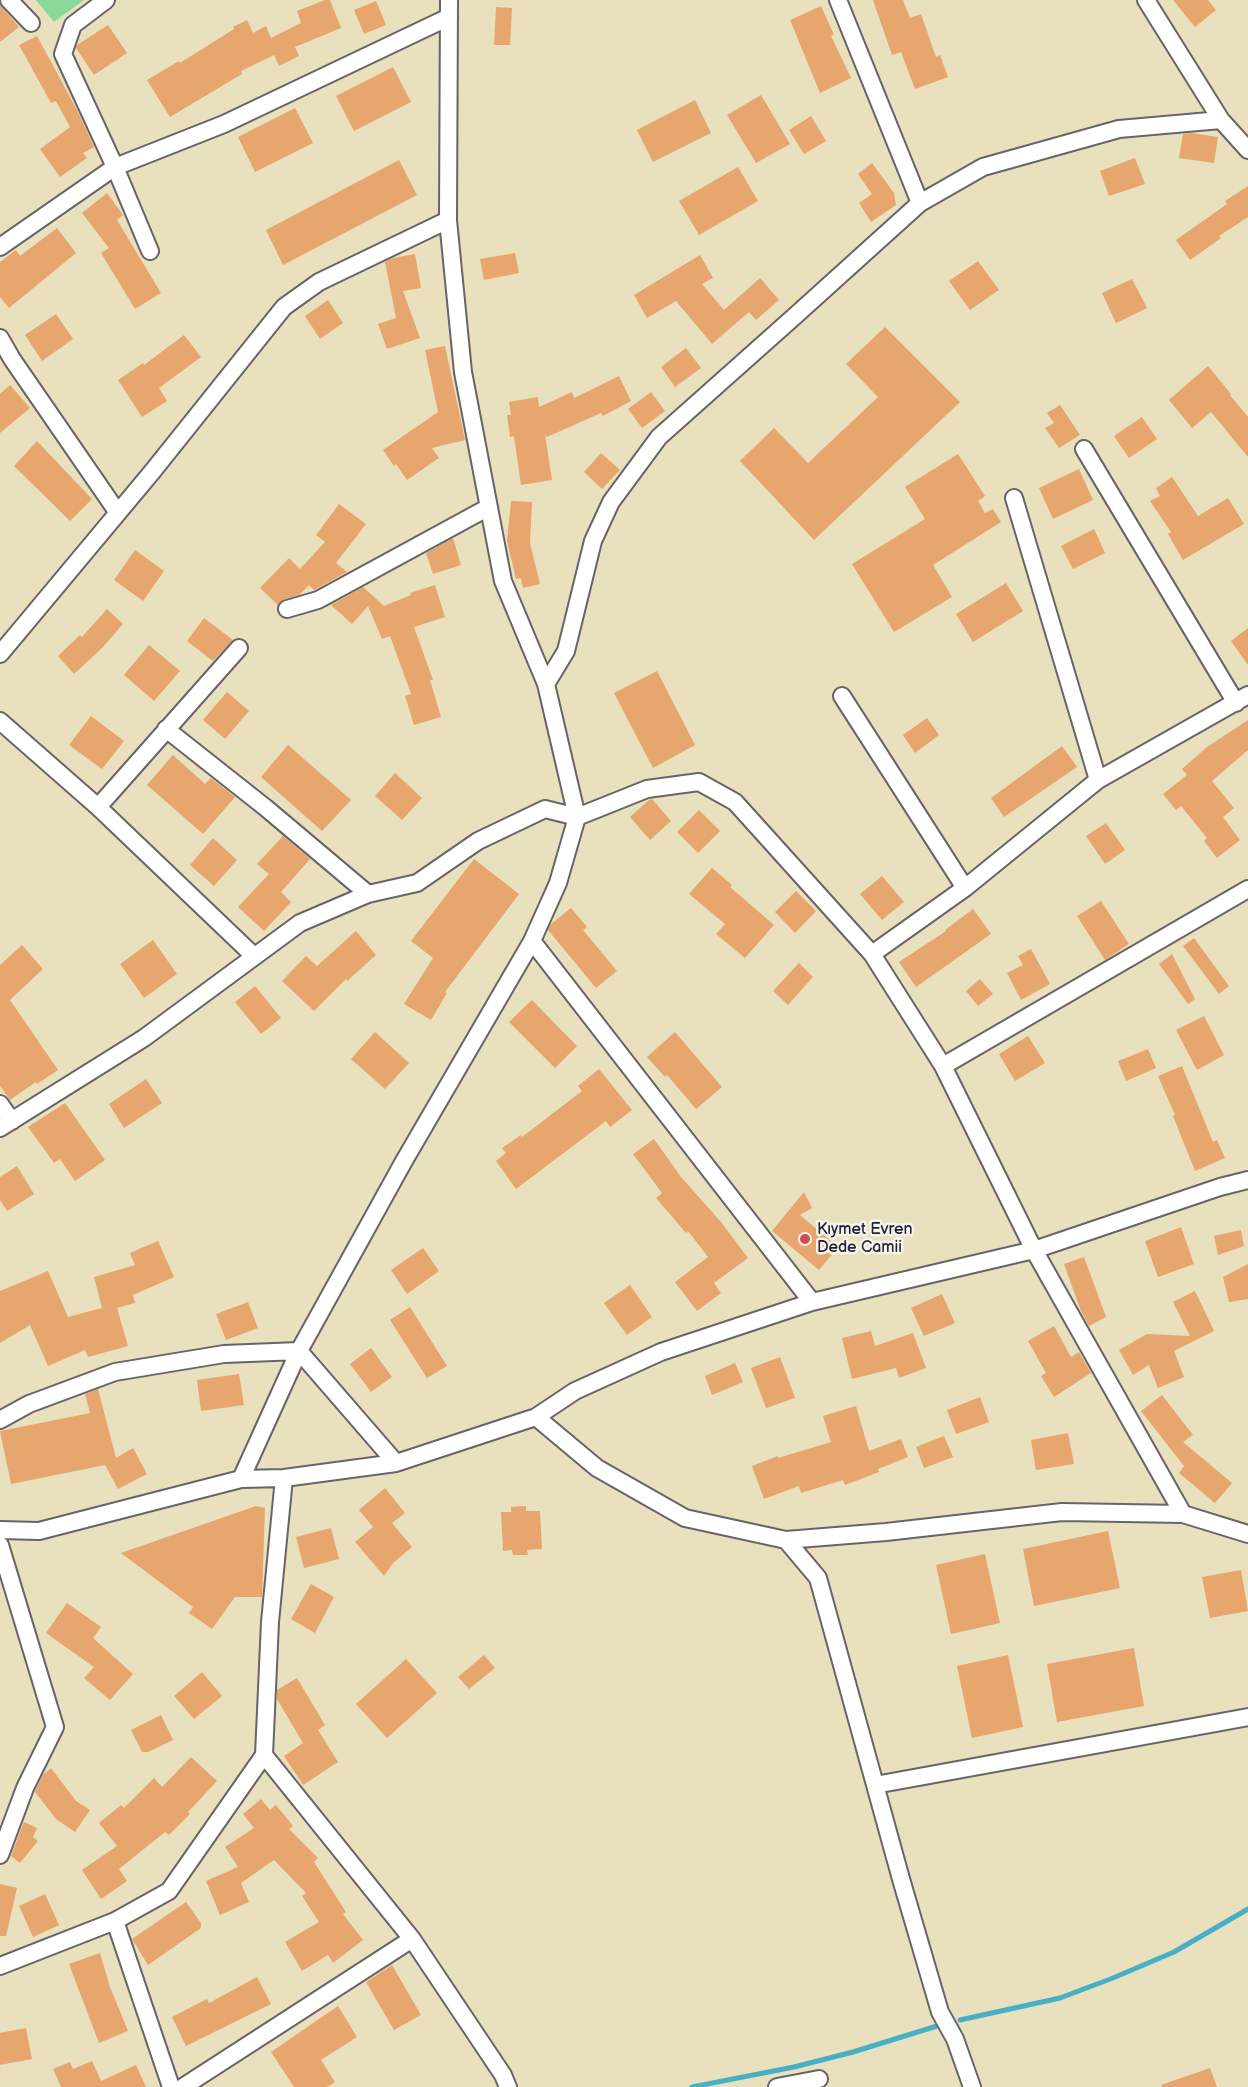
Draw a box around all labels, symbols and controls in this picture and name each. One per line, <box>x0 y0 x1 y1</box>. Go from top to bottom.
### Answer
place label: Kıymet Evren Dede Camii <box>817 1220 912 1258</box>
marker: Kıymet Evren Dede Camii <box>798 1232 812 1246</box>

